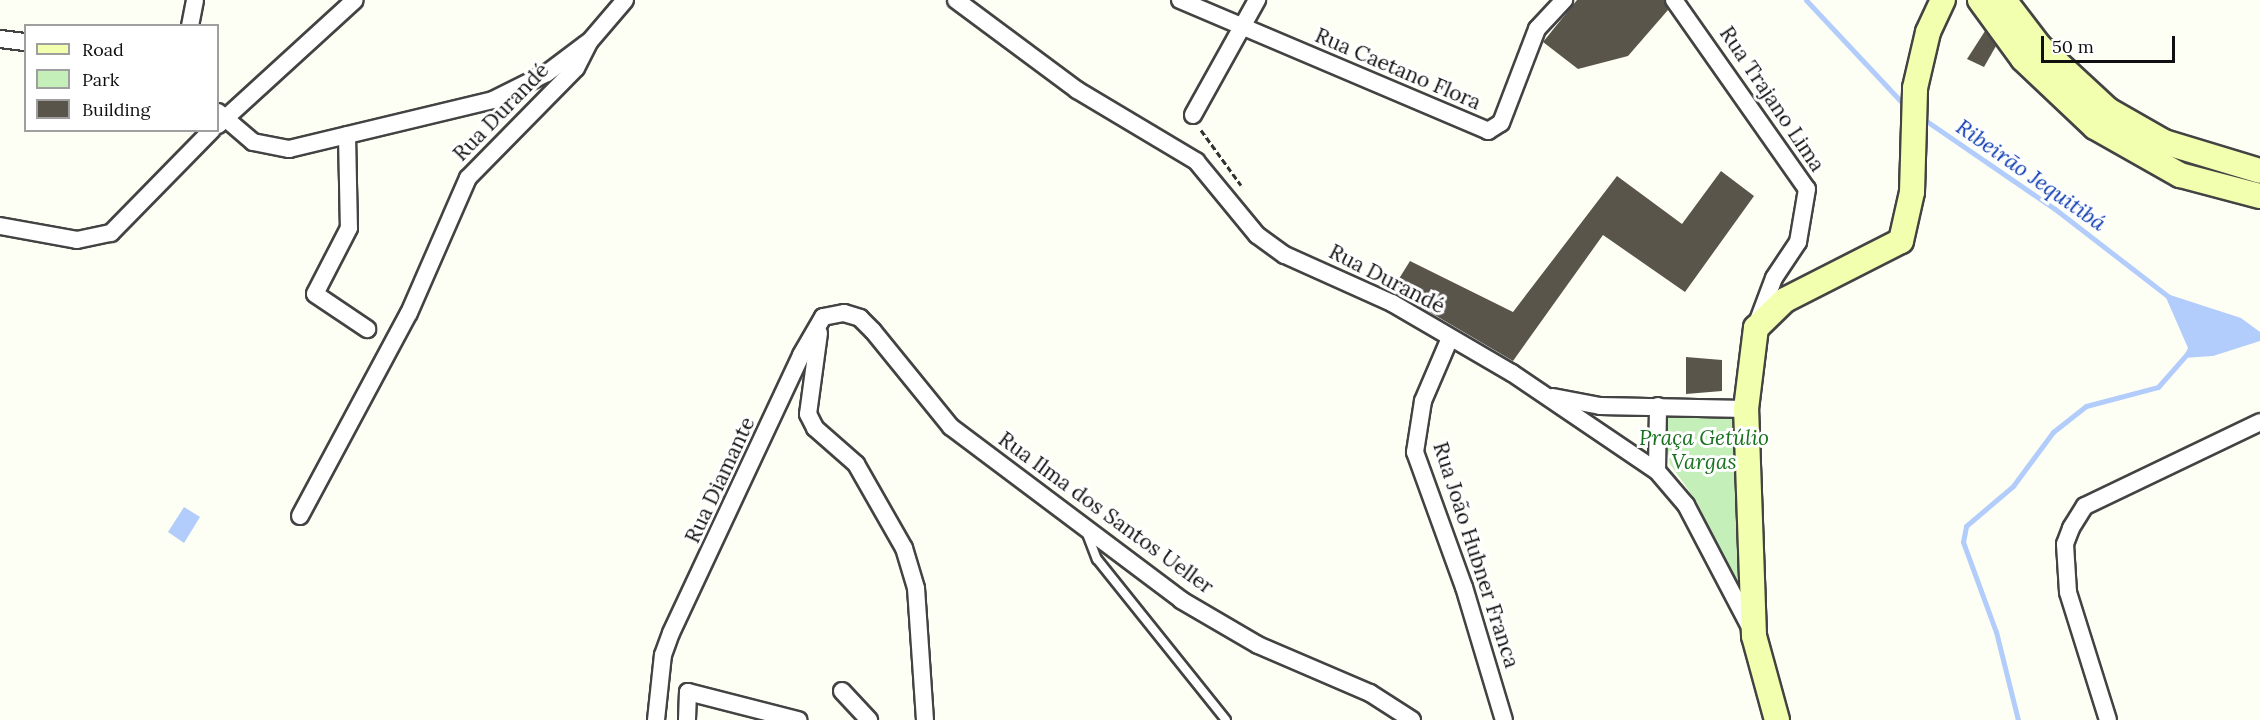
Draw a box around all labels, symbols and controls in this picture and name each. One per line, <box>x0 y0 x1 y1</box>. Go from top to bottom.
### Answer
street label: Rua Trajano Lima <box>1714 22 1830 176</box>
street label: Rua Caetano Flora <box>1311 23 1485 115</box>
legend <box>24 24 219 132</box>
scale bar <box>2044 24 2178 62</box>
text: 50 m <box>2052 35 2094 58</box>
text: Road <box>82 38 124 61</box>
street label: Rua Durandé <box>448 58 554 166</box>
text: Park <box>82 68 119 91</box>
text: Building <box>82 98 150 121</box>
water label: Ribeirão Jequitibá <box>1951 113 2111 237</box>
street label: Rua Durandé <box>1325 239 1449 319</box>
street label: Rua Diamante <box>680 413 760 547</box>
park label: Praça Getúlio Vargas <box>1639 425 1769 475</box>
street label: Rua Ilma dos Santos Ueller <box>994 426 1218 600</box>
street label: Rua João Hubner Franca <box>1428 439 1524 671</box>

